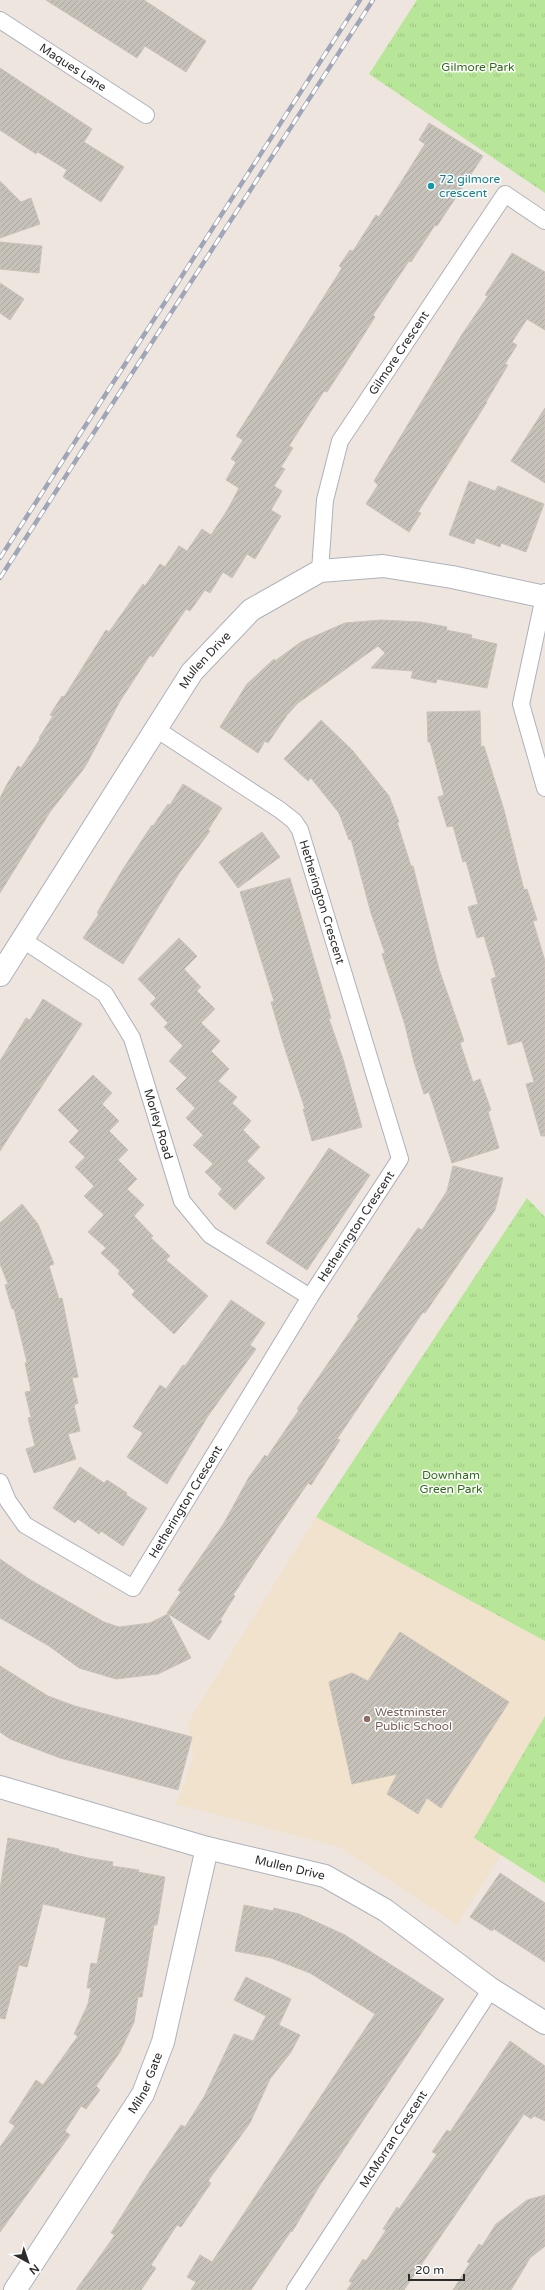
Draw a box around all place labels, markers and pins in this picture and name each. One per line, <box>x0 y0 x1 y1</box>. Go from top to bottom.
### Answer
place label: 72 gilmore crescent <box>439 172 500 200</box>
marker: 72 gilmore crescent <box>426 181 436 191</box>
place label: Westminster Public School <box>375 1705 452 1733</box>
marker: Westminster Public School <box>362 1714 372 1724</box>

